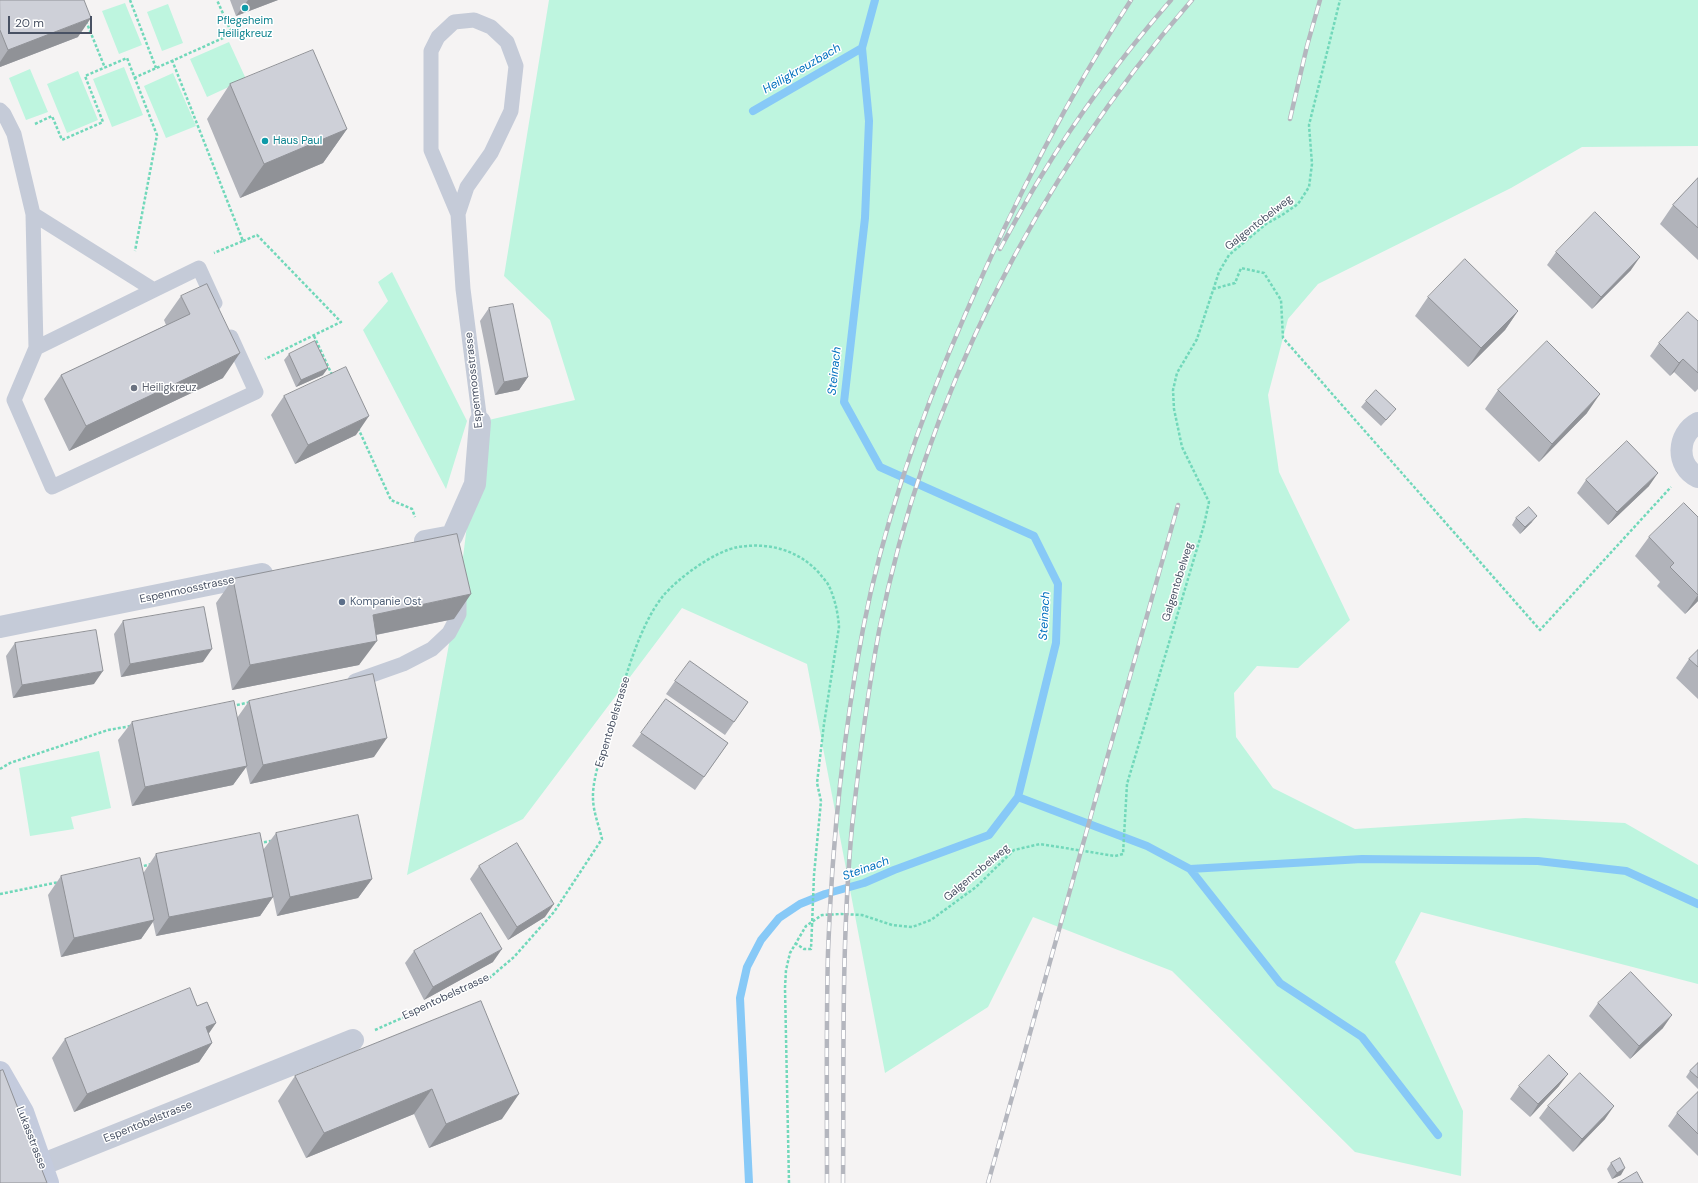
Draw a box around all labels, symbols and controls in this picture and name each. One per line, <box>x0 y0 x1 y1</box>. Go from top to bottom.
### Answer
marker: Pflegeheim Heiligkreuz <box>240 3 250 13</box>
scale bar <box>10 8 94 34</box>
place label: Pflegeheim Heiligkreuz <box>217 14 273 40</box>
text: 20 m <box>15 15 44 31</box>
water label: Heiligkreuzbach <box>760 41 844 97</box>
place label: Haus Paul <box>273 134 322 148</box>
marker: Haus Paul <box>260 136 270 146</box>
street label: Galgentobelweg <box>1223 193 1295 253</box>
street label: Espenmoosstrasse <box>462 331 486 429</box>
water label: Steinach <box>825 346 845 396</box>
place label: Heiligkreuz <box>142 381 197 395</box>
marker: Heiligkreuz <box>129 383 139 393</box>
street label: Galgentobelweg <box>1160 541 1196 623</box>
street label: Espenmoosstrasse <box>138 574 236 606</box>
water label: Steinach <box>1037 591 1053 641</box>
place label: Kompanie Ost <box>350 595 421 609</box>
marker: Kompanie Ost <box>337 597 347 607</box>
street label: Espentobelstrasse <box>593 675 633 769</box>
street label: Galgentobelweg <box>941 842 1013 904</box>
water label: Steinach <box>841 854 891 884</box>
street label: Espentobelstrasse <box>400 971 492 1023</box>
street label: Espentobelstrasse <box>102 1098 194 1146</box>
street label: Lukasstrasse <box>13 1105 49 1171</box>

